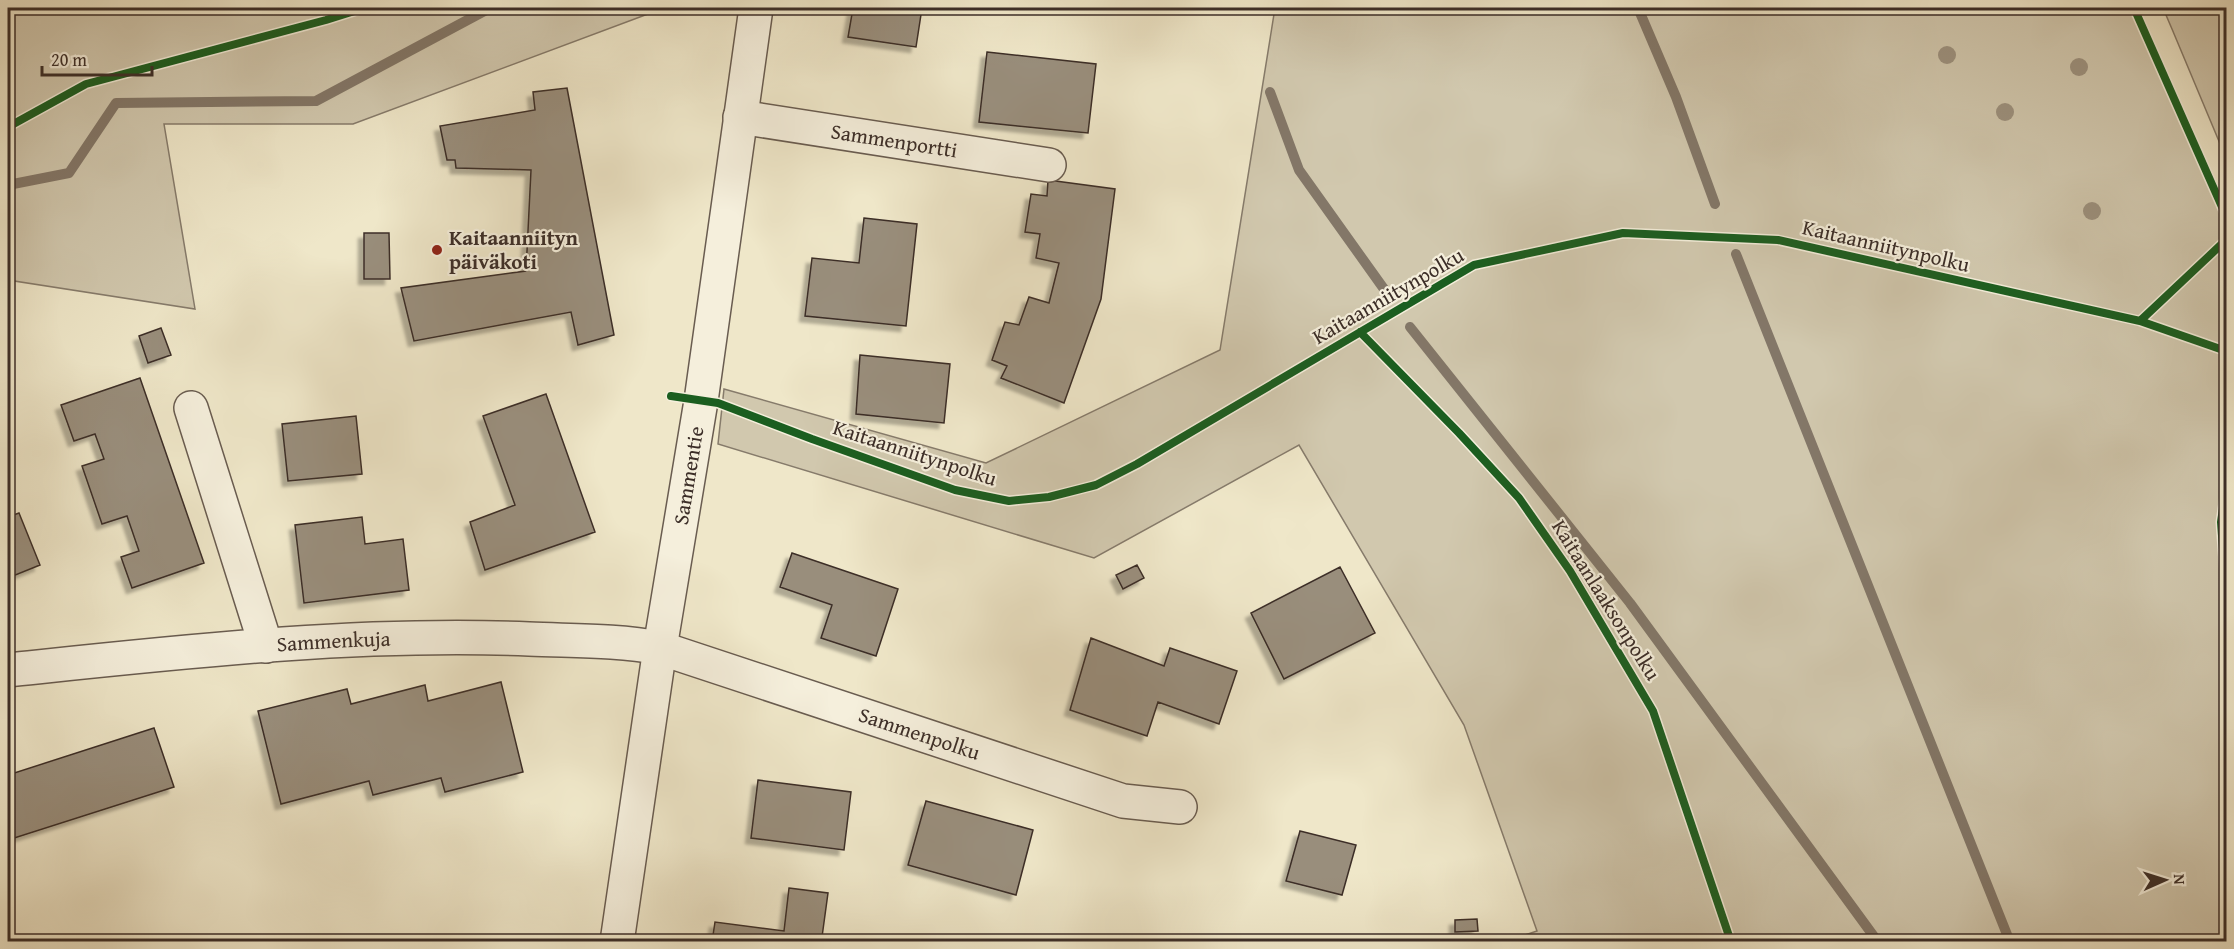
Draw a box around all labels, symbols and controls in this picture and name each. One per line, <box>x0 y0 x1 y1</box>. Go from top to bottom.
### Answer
scale bar <box>42 39 152 77</box>
text: 20 m <box>51 46 87 73</box>
street label: Sammenportti <box>829 115 960 166</box>
street label: Kaitaanniitynpolku <box>1800 211 1973 280</box>
place label: Kaitaanniityn päiväkoti <box>449 222 579 277</box>
street label: Kaitaanniitynpolku <box>1306 239 1470 352</box>
marker: Kaitaanniityn päiväkoti <box>430 243 444 257</box>
street label: Kaitaanniitynpolku <box>829 411 1002 494</box>
street label: Sammentie <box>665 424 712 527</box>
street label: Kaitaanlaaksonpolku <box>1544 513 1669 687</box>
street label: Sammenkuja <box>276 623 391 659</box>
street label: Sammenpolku <box>855 699 985 768</box>
north arrow <box>2135 850 2195 910</box>
text: N <box>2168 873 2192 885</box>

